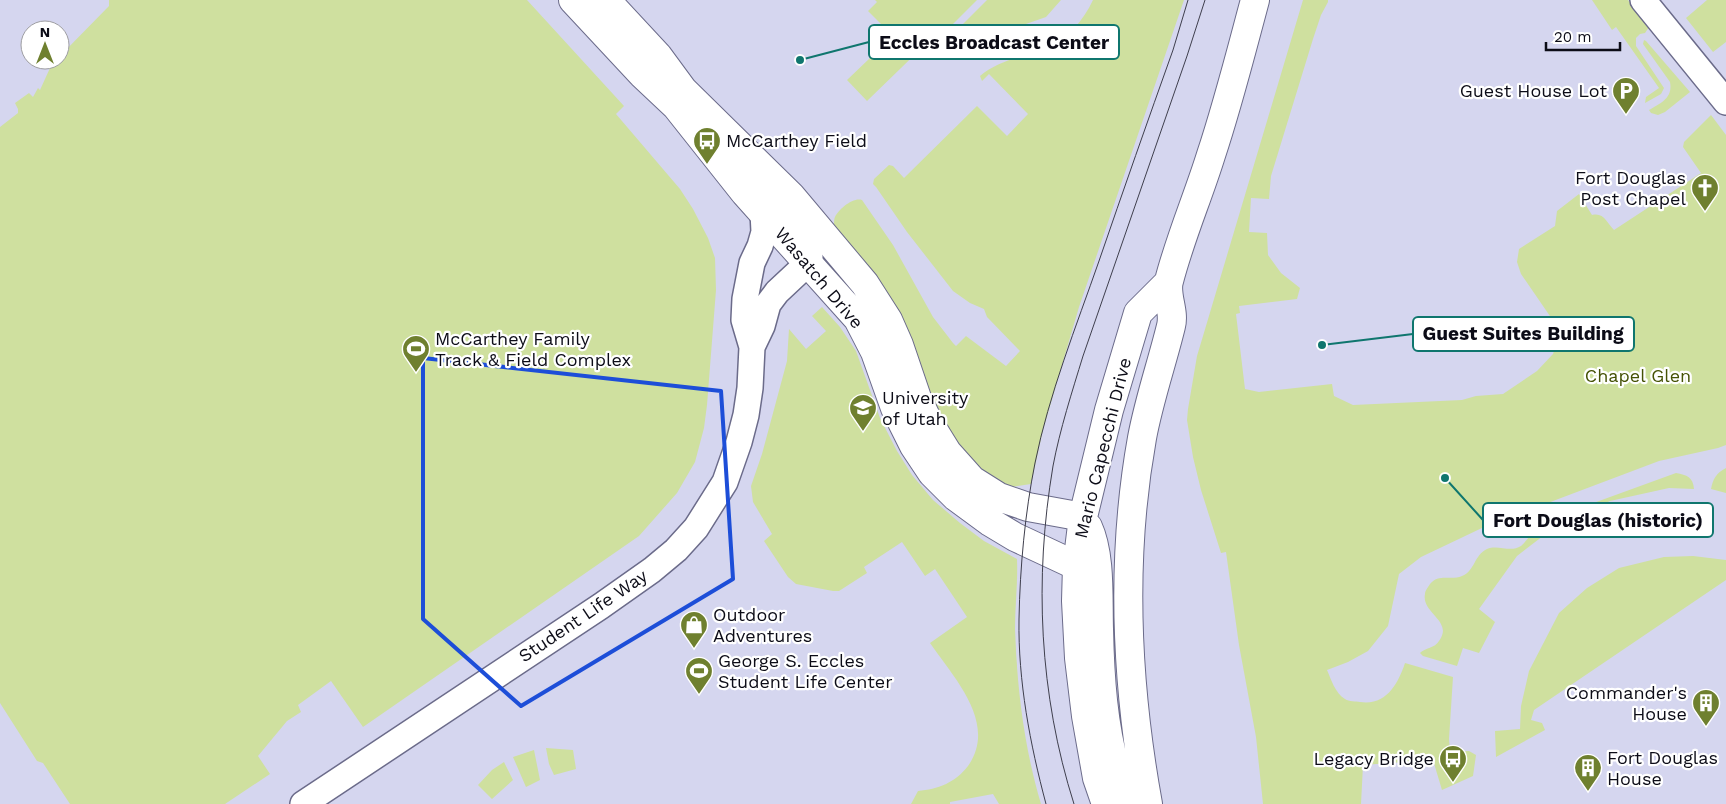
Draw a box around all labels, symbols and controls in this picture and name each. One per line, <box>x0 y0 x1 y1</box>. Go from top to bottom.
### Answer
north arrow <box>20 20 70 70</box>
scale bar <box>1546 20 1620 52</box>
text: N <box>40 24 50 40</box>
callout: Eccles Broadcast Center <box>869 25 1119 59</box>
text: 20 m <box>1554 28 1592 46</box>
text: Eccles Broadcast Center <box>879 31 1110 54</box>
parking icon: Guest House Lot <box>1611 76 1641 115</box>
place label: Guest House Lot <box>1460 80 1607 101</box>
bus stop icon: McCarthey Field <box>692 126 722 165</box>
place label: McCarthey Field <box>726 130 867 151</box>
place label: Fort Douglas Post Chapel <box>1575 167 1686 209</box>
church icon: Fort Douglas Post Chapel <box>1690 173 1720 212</box>
street label: Wasatch Drive <box>771 223 868 333</box>
callout: Guest Suites Building <box>1413 317 1634 351</box>
text: Guest Suites Building <box>1422 322 1624 345</box>
place label: McCarthey Family Track & Field Complex <box>435 328 631 370</box>
sports icon: McCarthey Family Track & Field Complex <box>401 334 431 373</box>
street label: Mario Capecchi Drive <box>1070 355 1135 541</box>
park label: Chapel Glen <box>1585 365 1691 386</box>
place label: University of Utah <box>882 387 969 429</box>
school or university icon: University of Utah <box>848 393 878 432</box>
callout: Fort Douglas (historic) <box>1483 503 1713 537</box>
text: Fort Douglas (historic) <box>1493 509 1703 532</box>
street label: Student Life Way <box>514 564 652 666</box>
place label: Outdoor Adventures <box>713 604 812 646</box>
shop icon: Outdoor Adventures <box>679 610 709 649</box>
place label: George S. Eccles Student Life Center <box>718 650 892 692</box>
sports icon: George S. Eccles Student Life Center <box>684 656 714 695</box>
place label: Commander's House <box>1566 682 1687 724</box>
building icon: Commander's House <box>1691 688 1721 727</box>
bus stop icon: Legacy Bridge <box>1438 744 1468 783</box>
place label: Fort Douglas House <box>1607 747 1718 789</box>
place label: Legacy Bridge <box>1314 748 1434 769</box>
building icon: Fort Douglas House <box>1573 753 1603 792</box>

